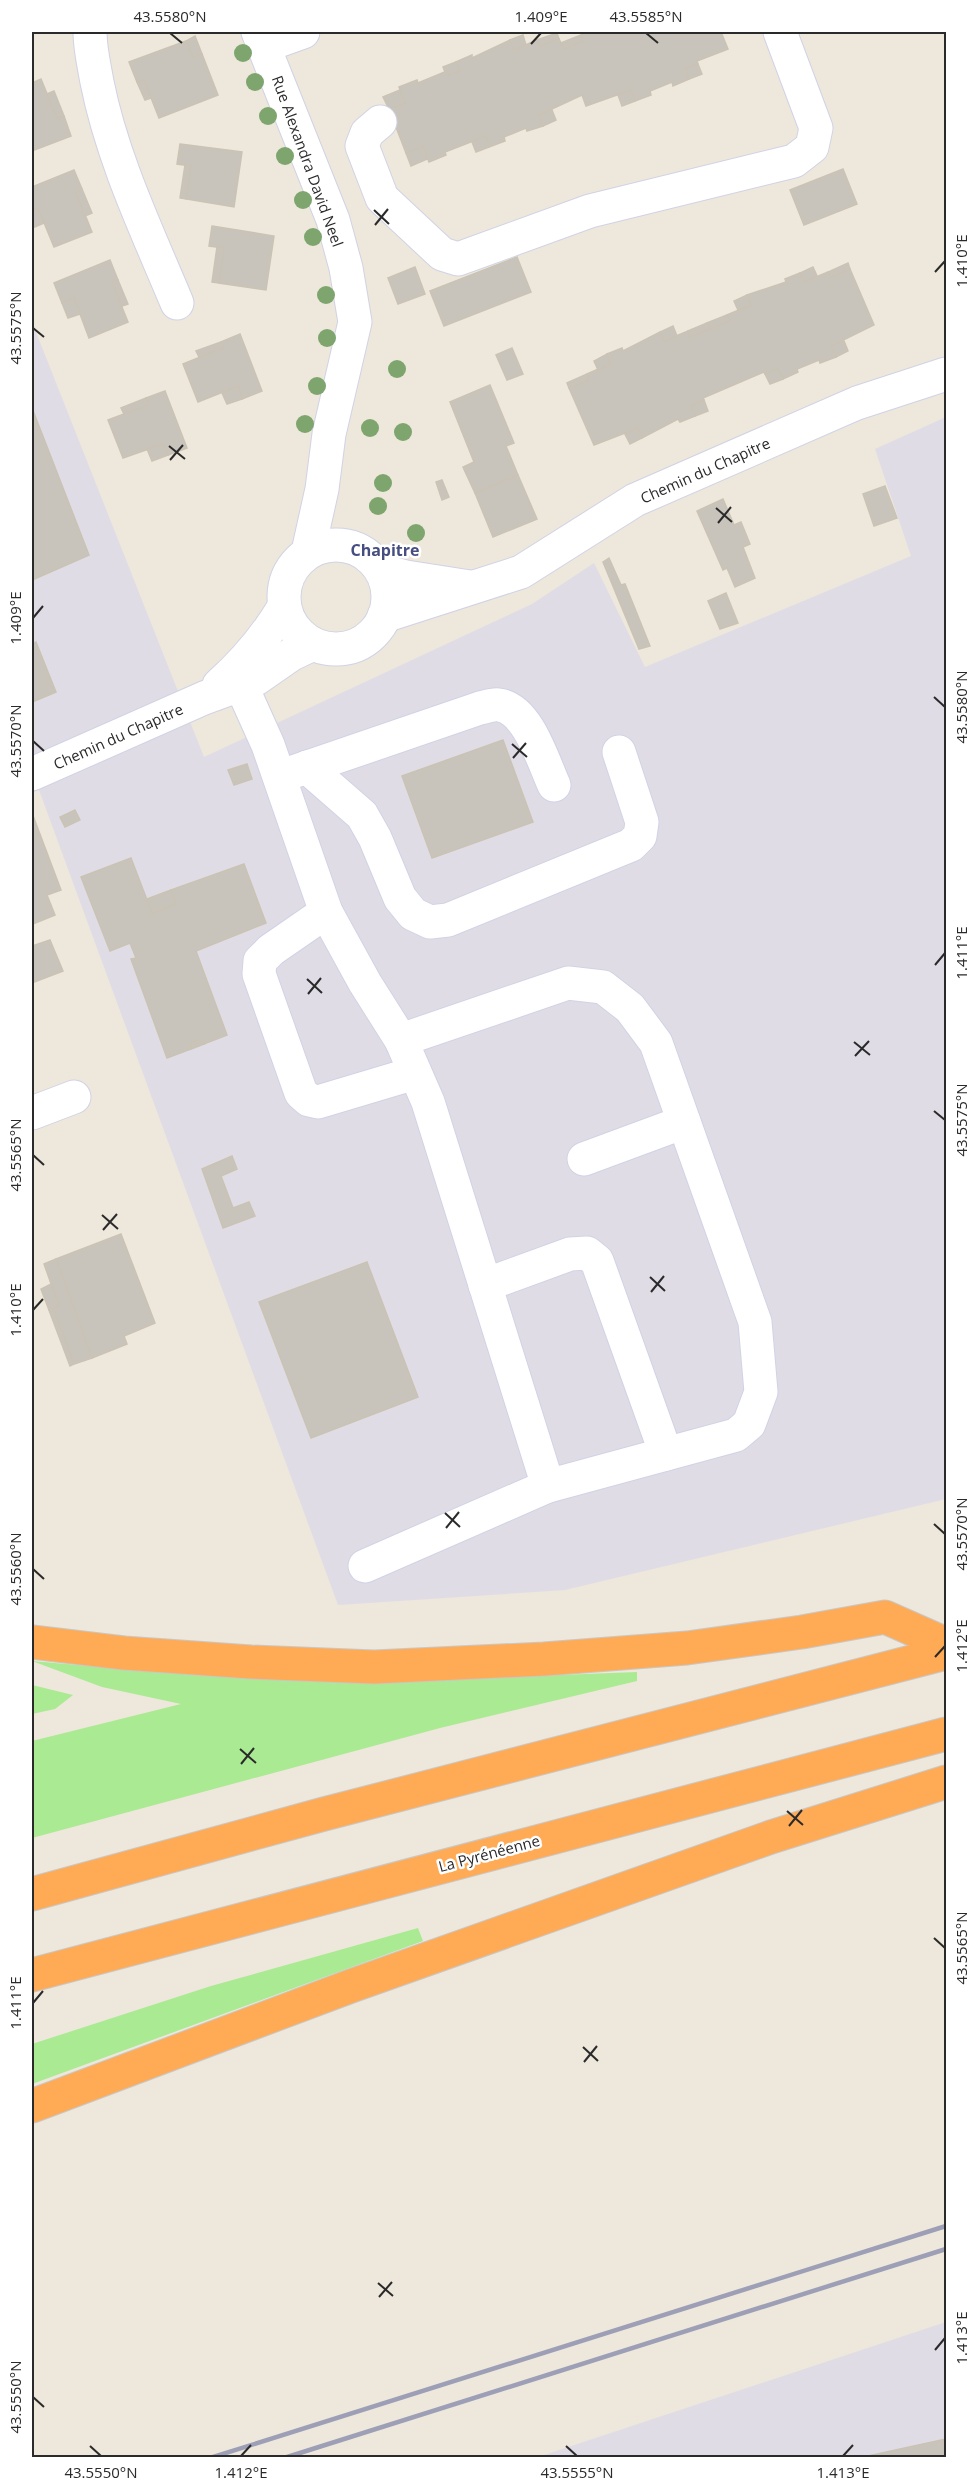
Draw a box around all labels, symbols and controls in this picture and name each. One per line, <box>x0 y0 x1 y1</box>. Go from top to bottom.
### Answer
text: 43.5580°N <box>133 6 207 26</box>
text: 1.409°E <box>514 6 568 26</box>
text: 43.5585°N <box>609 6 683 26</box>
street label: Rue Alexandra David Neel <box>268 73 348 249</box>
text: 1.410°E <box>951 234 971 288</box>
text: 43.5575°N <box>5 291 25 365</box>
street label: Chemin du Chapitre <box>637 432 773 508</box>
district label: Chapitre <box>350 539 420 561</box>
text: 1.409°E <box>5 591 25 645</box>
text: 43.5580°N <box>951 670 971 744</box>
street label: Chemin du Chapitre <box>50 698 186 774</box>
text: 43.5570°N <box>5 704 25 778</box>
text: 1.411°E <box>951 926 971 980</box>
text: 43.5575°N <box>951 1083 971 1157</box>
text: 43.5565°N <box>5 1118 25 1192</box>
text: 1.410°E <box>5 1283 25 1337</box>
text: 43.5570°N <box>951 1497 971 1571</box>
text: 43.5560°N <box>5 1532 25 1606</box>
text: 1.412°E <box>951 1619 971 1673</box>
street label: La Pyrénéenne <box>436 1830 542 1876</box>
text: 43.5565°N <box>951 1911 971 1985</box>
text: 1.411°E <box>5 1976 25 2030</box>
text: 1.413°E <box>951 2311 971 2365</box>
text: 43.5550°N <box>5 2360 25 2434</box>
text: 43.5550°N <box>64 2462 138 2482</box>
text: 1.412°E <box>214 2462 268 2482</box>
text: 43.5555°N <box>540 2462 614 2482</box>
text: 1.413°E <box>816 2462 870 2482</box>

